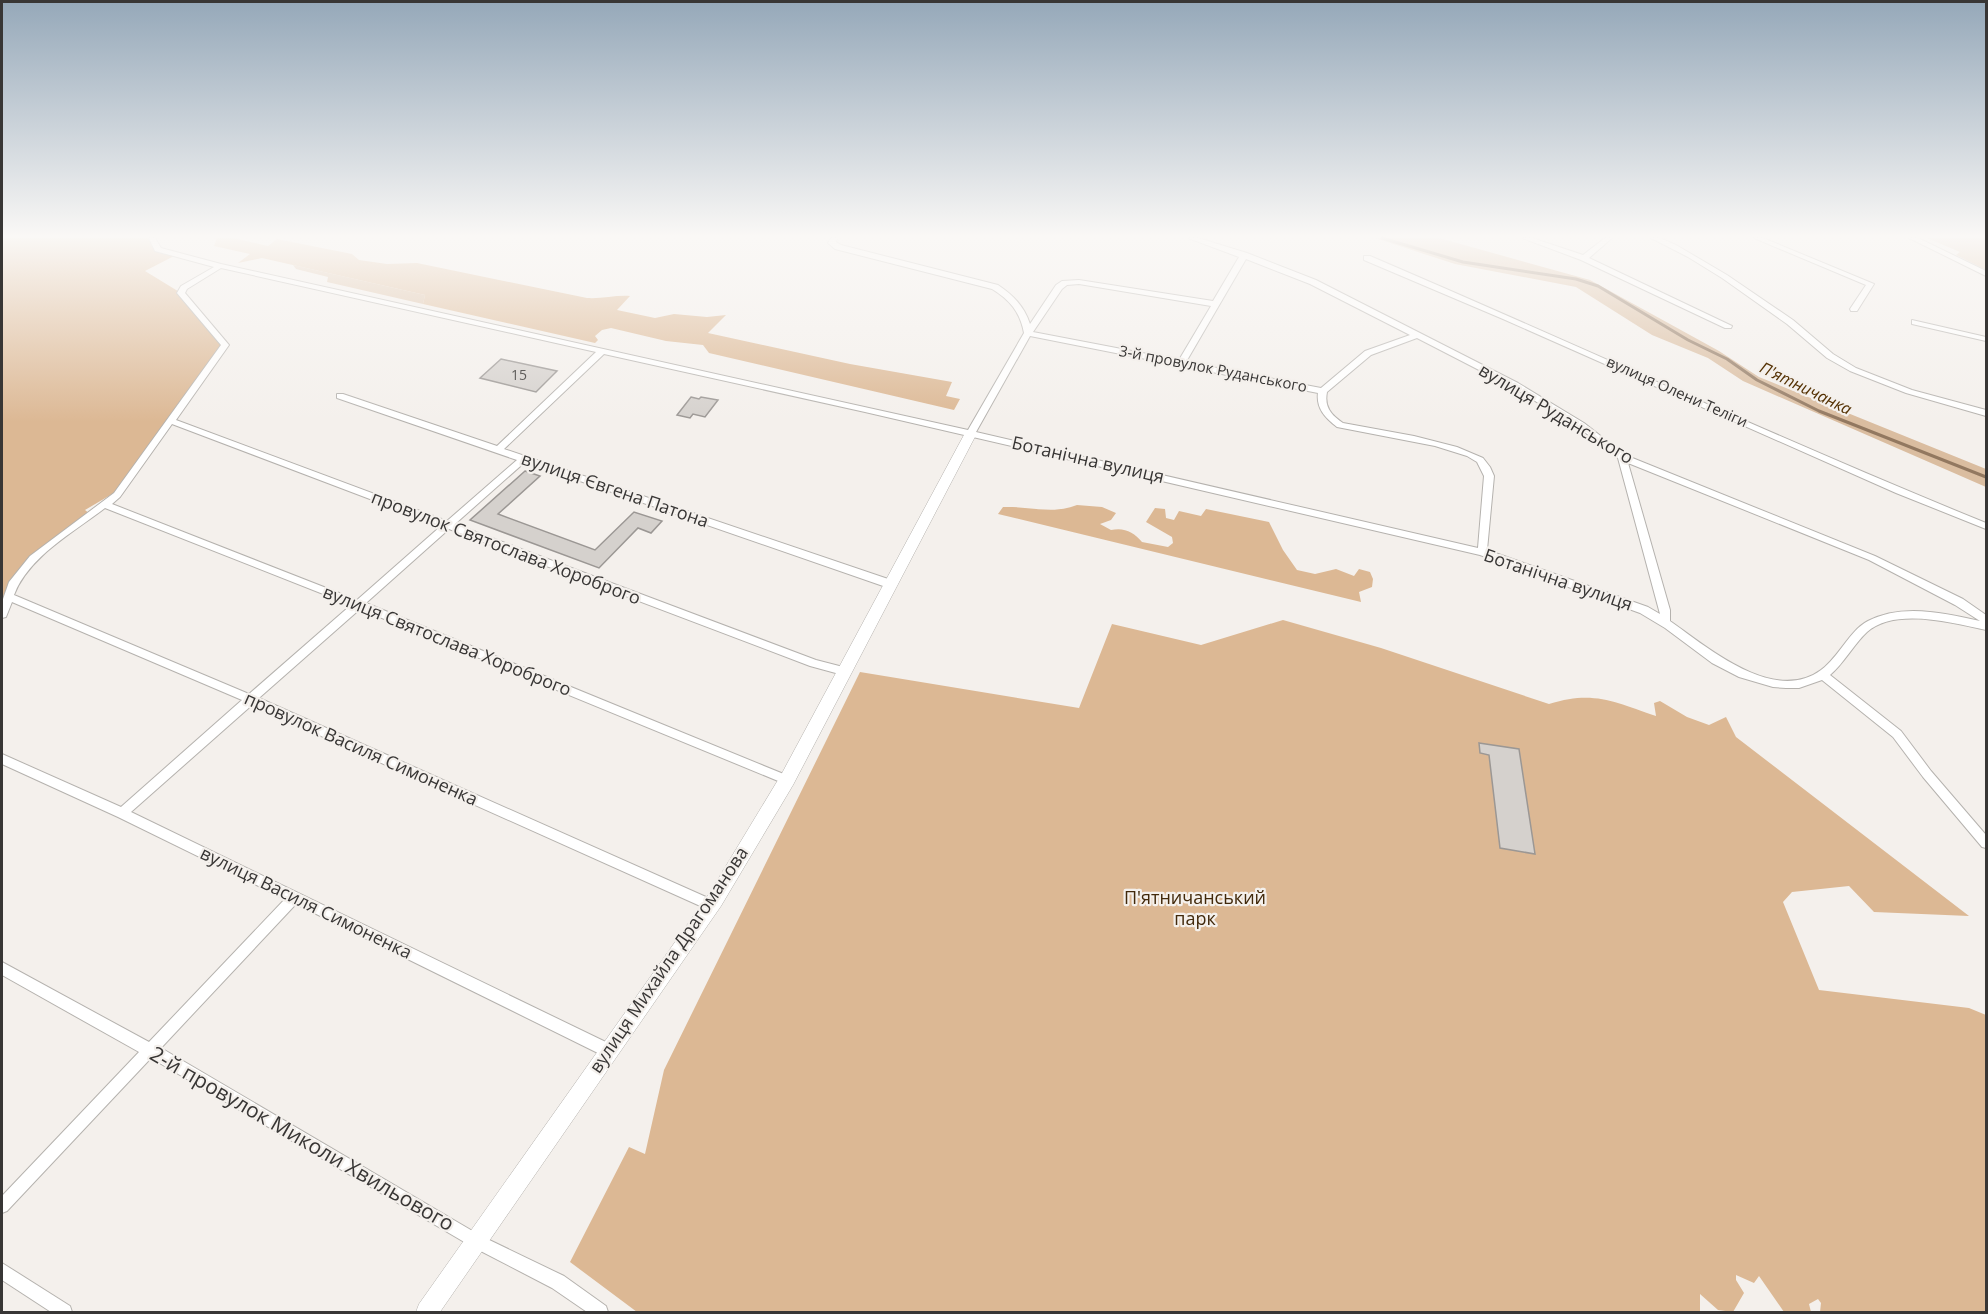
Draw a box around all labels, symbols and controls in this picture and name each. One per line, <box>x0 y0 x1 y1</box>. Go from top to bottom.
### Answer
street label: 3-й провулок Руданського <box>1118 340 1309 396</box>
street label: вулиця Олени Теліги <box>1604 351 1751 431</box>
water label: П'ятничанка <box>1756 356 1856 420</box>
street label: вулиця Руданського <box>1475 357 1638 469</box>
house number: 15 <box>511 365 527 384</box>
street label: Ботанічна вулиця <box>1010 430 1167 488</box>
street label: вулиця Євгена Патона <box>518 446 712 532</box>
street label: провулок Святослава Хороброго <box>368 485 644 610</box>
street label: Ботанічна вулиця <box>1481 542 1636 616</box>
street label: вулиця Святослава Хороброго <box>320 579 575 701</box>
street label: провулок Василя Симоненка <box>241 686 482 811</box>
street label: вулиця Василя Симоненка <box>197 840 416 964</box>
street label: вулиця Михайла Драгоманова <box>583 842 753 1077</box>
park label: П'ятничанський парк <box>1124 885 1266 930</box>
street label: 2-й провулок Миколи Хвильового <box>145 1039 460 1237</box>

